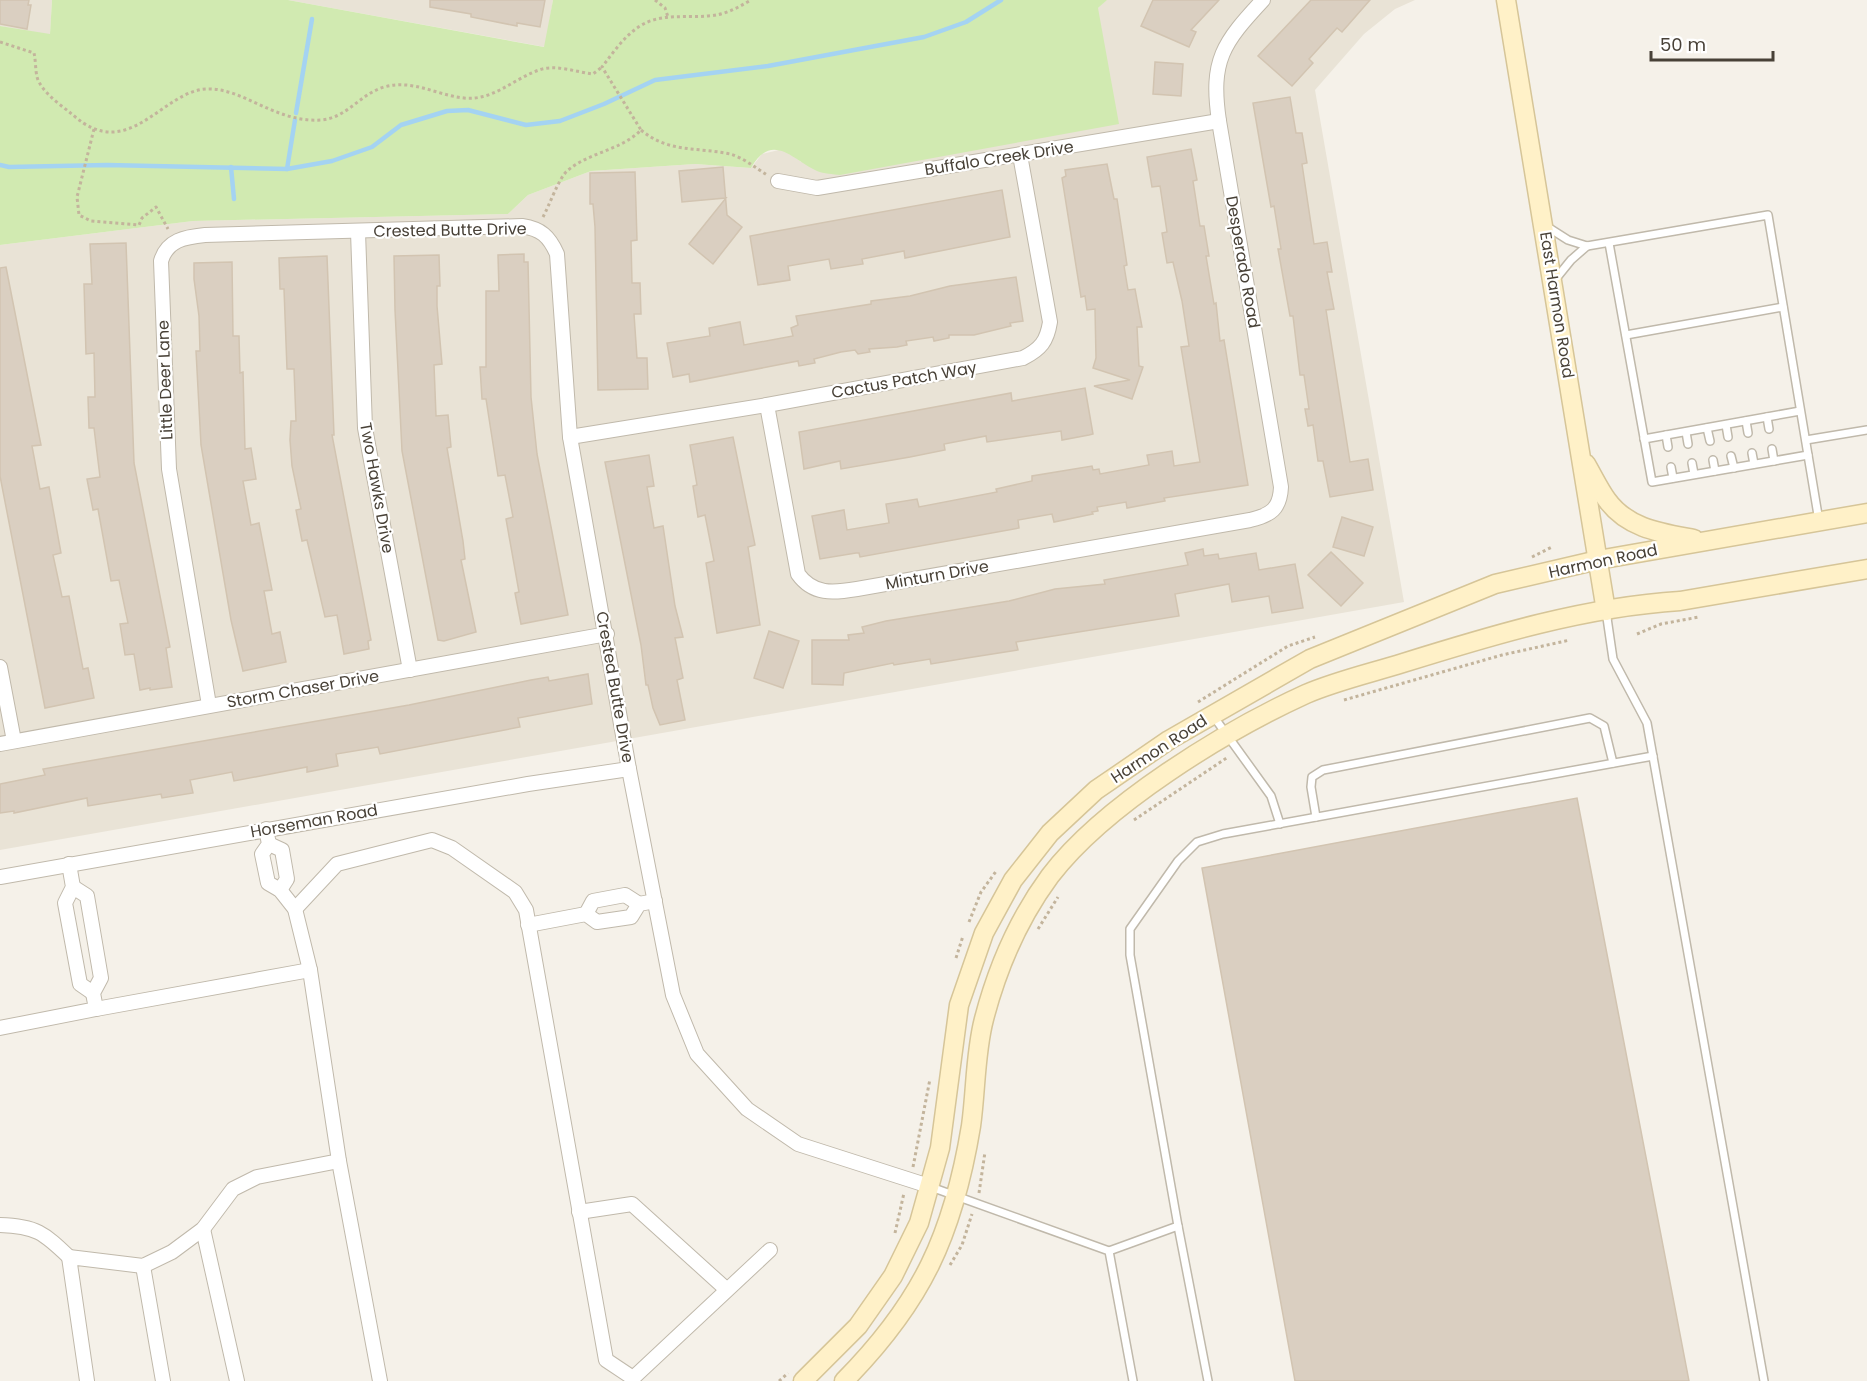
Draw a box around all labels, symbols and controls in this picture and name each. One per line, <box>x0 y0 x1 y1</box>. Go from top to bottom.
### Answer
scale bar <box>1651 24 1772 62</box>
text: 50 m <box>1660 32 1706 57</box>
street label: Buffalo Creek Drive <box>923 135 1075 181</box>
street label: Desperado Road <box>1220 194 1266 330</box>
street label: Crested Butte Drive <box>373 217 527 243</box>
street label: East Harmon Road <box>1534 230 1580 380</box>
street label: Little Deer Lane <box>151 320 179 440</box>
street label: Cactus Patch Way <box>830 356 978 404</box>
street label: Two Hawks Drive <box>354 421 400 555</box>
street label: Harmon Road <box>1546 538 1660 584</box>
street label: Minturn Drive <box>883 555 991 595</box>
street label: Crested Butte Drive <box>590 609 640 765</box>
street label: Storm Chaser Drive <box>225 664 381 714</box>
street label: Harmon Road <box>1106 709 1212 789</box>
street label: Horseman Road <box>248 798 380 844</box>

